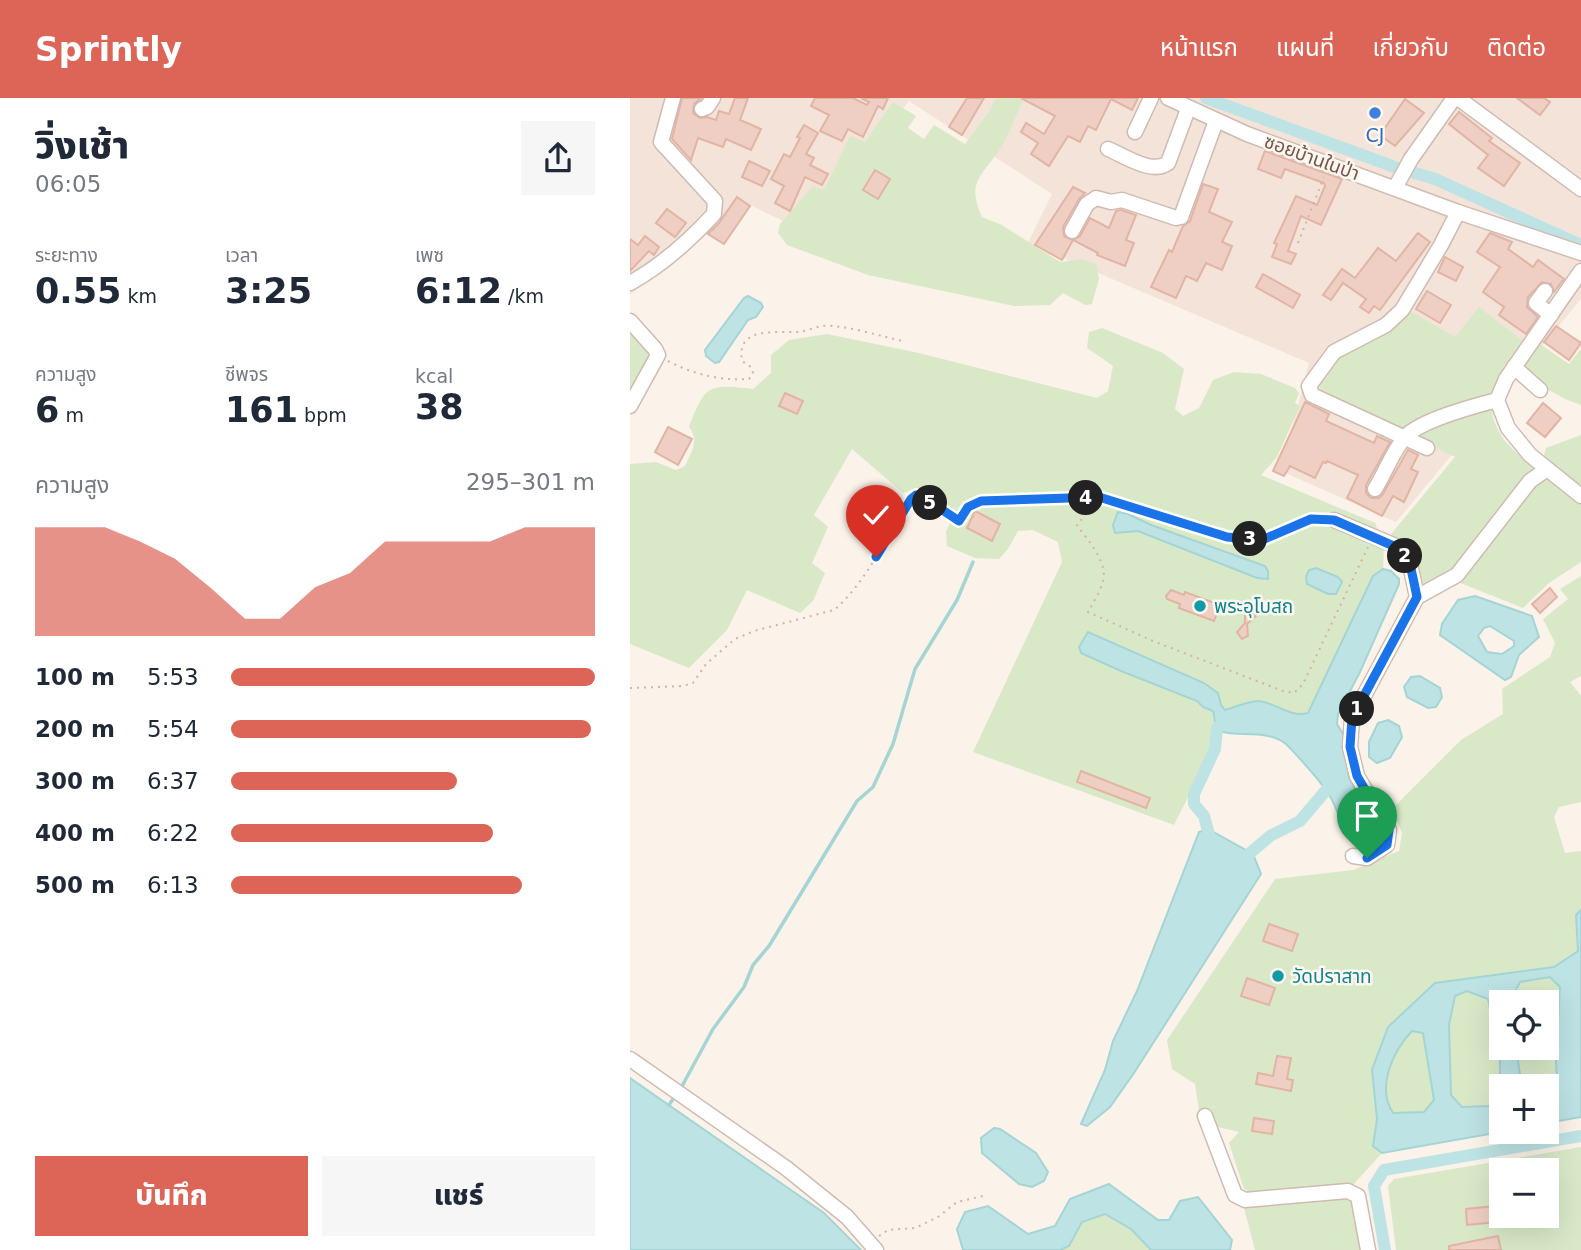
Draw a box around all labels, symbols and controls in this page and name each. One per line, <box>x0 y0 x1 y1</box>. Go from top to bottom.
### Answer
text: Sprintly <box>35 30 182 69</box>
text: หน้าแรก <box>1160 34 1238 62</box>
text: แผนที่ <box>1276 34 1334 62</box>
text: เกี่ยวกับ <box>1372 34 1449 62</box>
text: ติดต่อ <box>1487 34 1546 62</box>
marker: CJ <box>1367 105 1383 121</box>
button: share <box>521 121 595 195</box>
text: วิ่งเช้า <box>35 123 129 167</box>
place label: CJ <box>1366 124 1384 146</box>
street label: ซอยบ้านในป่า <box>1261 130 1363 184</box>
text: 06:05 <box>35 171 101 197</box>
text: ระยะทาง <box>35 244 98 266</box>
text: เวลา <box>225 244 258 266</box>
text: เพซ <box>415 244 444 266</box>
text: 0.55 <box>35 271 121 311</box>
text: 3:25 <box>225 271 312 311</box>
text: 6:12 <box>415 271 502 311</box>
text: km <box>121 285 157 307</box>
text: /km <box>502 285 544 307</box>
text: ความสูง <box>35 363 96 385</box>
text: ชีพจร <box>225 363 268 385</box>
text: kcal <box>415 365 453 387</box>
text: 38 <box>415 387 464 427</box>
text: 6 <box>35 390 59 430</box>
text: 161 <box>225 390 298 430</box>
text: m <box>59 404 84 426</box>
text: bpm <box>298 404 347 426</box>
text: 295–301 m <box>466 469 595 495</box>
text: ความสูง <box>35 472 109 498</box>
pin: 4 <box>1068 480 1104 516</box>
pin <box>846 485 906 557</box>
pin: 5 <box>912 486 948 520</box>
text: 4 <box>1079 486 1092 508</box>
text: 5 <box>923 491 936 513</box>
icon: check <box>857 496 895 534</box>
pin: 3 <box>1232 522 1268 556</box>
text: 3 <box>1243 527 1256 549</box>
pin: 2 <box>1388 538 1422 574</box>
text: 2 <box>1398 544 1411 566</box>
place label: พระอุโบสถ <box>1214 595 1293 618</box>
marker: พระอุโบสถ <box>1192 598 1208 614</box>
text: 100 m <box>35 664 115 690</box>
text: 5:53 <box>147 664 199 690</box>
pin: 1 <box>1340 692 1374 726</box>
text: 1 <box>1350 697 1363 719</box>
text: 200 m <box>35 716 115 742</box>
text: 5:54 <box>147 716 199 742</box>
text: 300 m <box>35 768 115 794</box>
text: 6:37 <box>147 768 199 794</box>
pin <box>1337 786 1397 858</box>
icon: arrive <box>1348 797 1386 835</box>
text: 400 m <box>35 820 115 846</box>
text: 6:22 <box>147 820 199 846</box>
text: 500 m <box>35 872 115 898</box>
text: 6:13 <box>147 872 199 898</box>
place label: วัดปราสาท <box>1292 965 1372 987</box>
marker: วัดปราสาท <box>1270 968 1286 984</box>
map controls <box>1489 990 1559 1228</box>
button: locate <box>1489 990 1559 1060</box>
button: + <box>1489 1074 1559 1144</box>
button: บันทึก <box>35 1156 308 1236</box>
button: แชร์ <box>322 1156 595 1236</box>
button: − <box>1489 1158 1559 1228</box>

